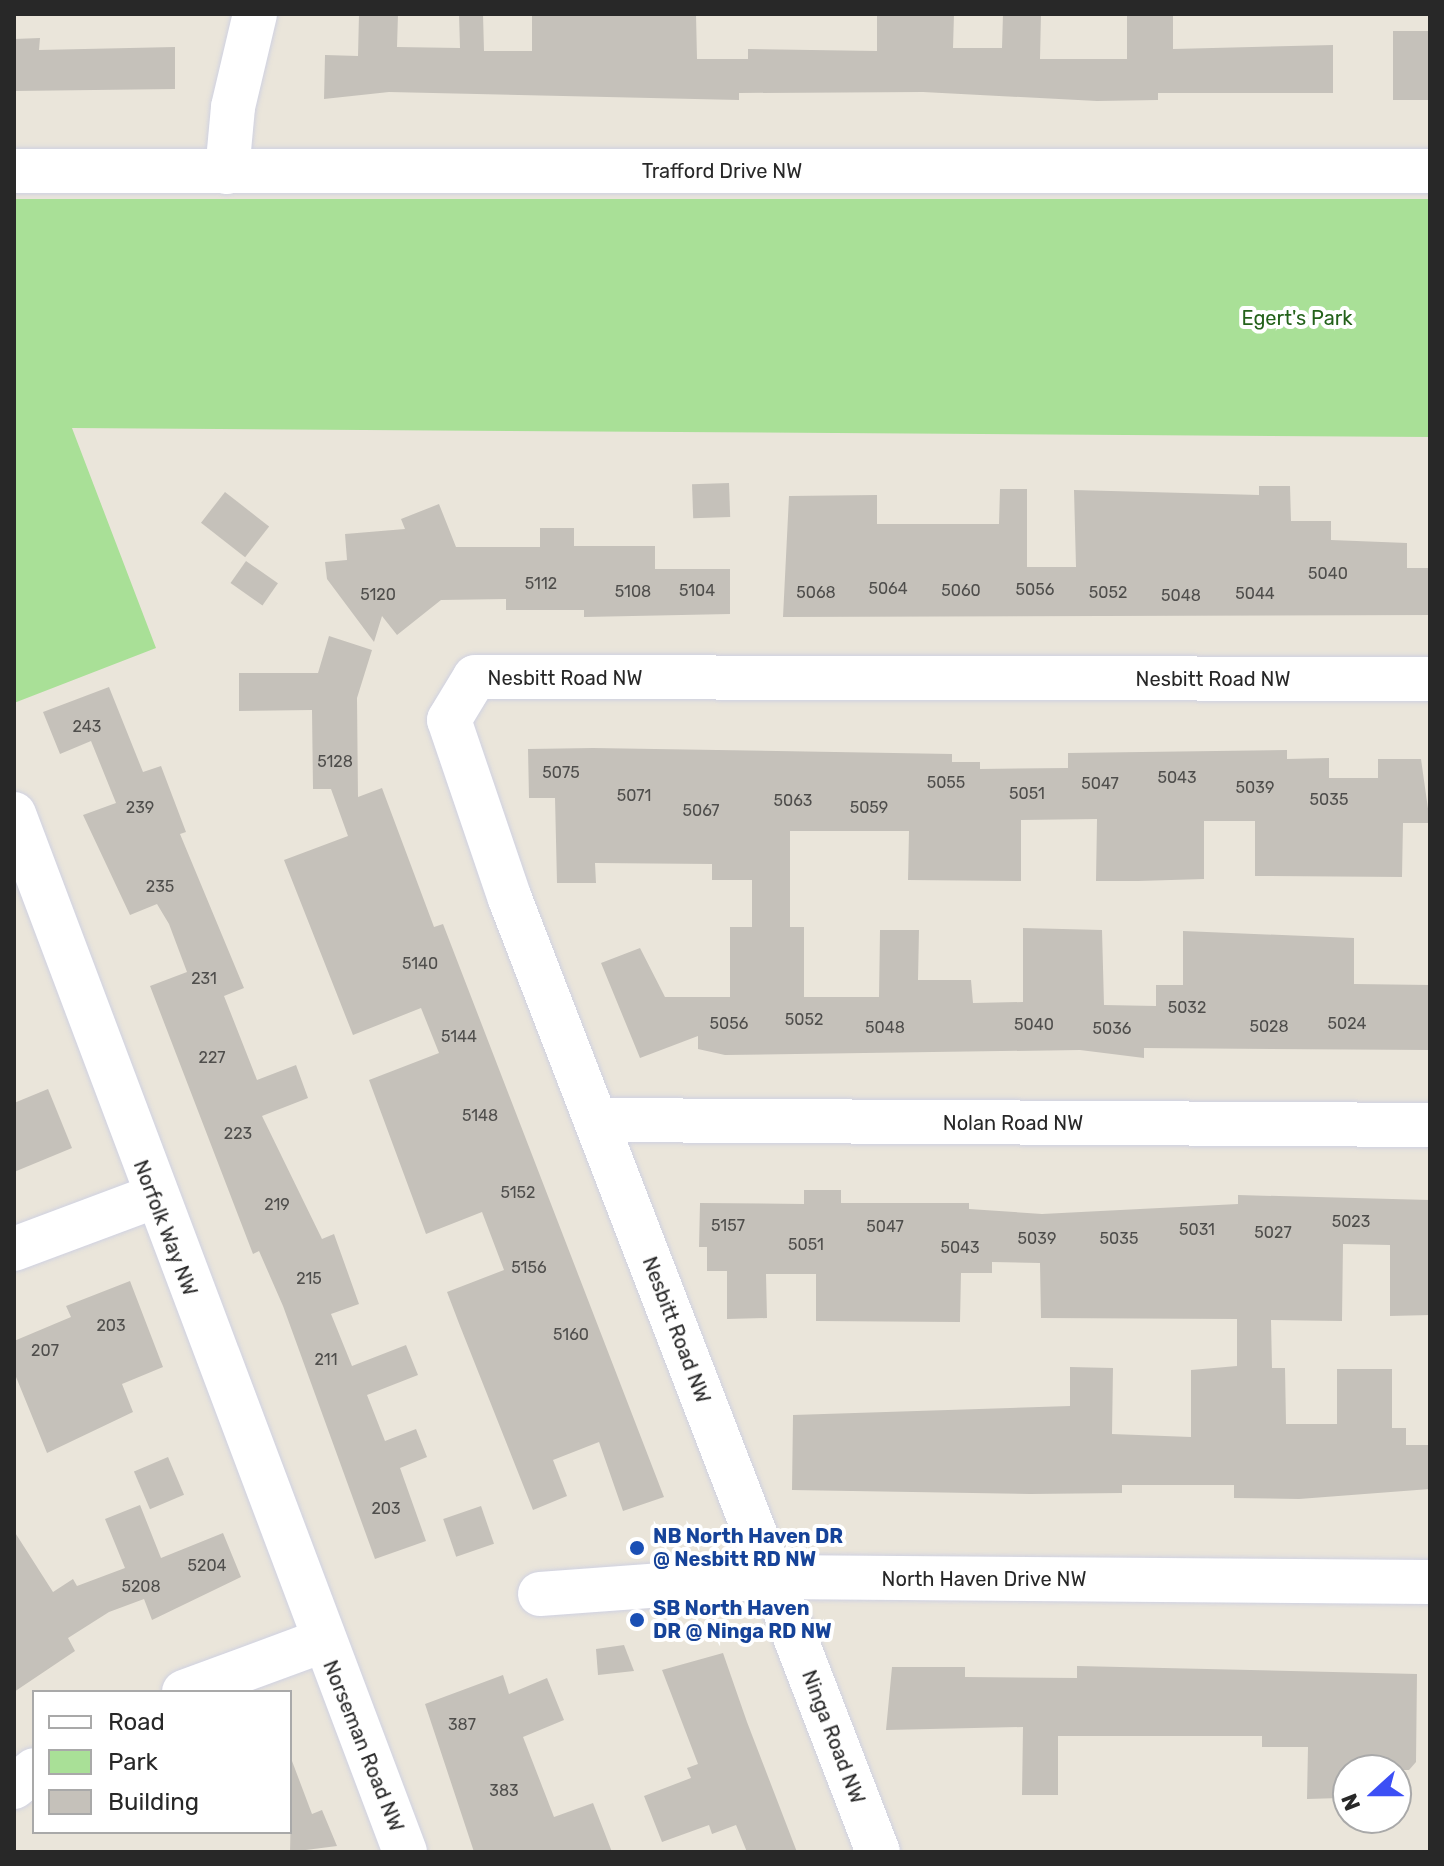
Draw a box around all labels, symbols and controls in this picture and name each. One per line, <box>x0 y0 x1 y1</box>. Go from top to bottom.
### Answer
street label: Trafford Drive NW <box>642 159 802 183</box>
park label: Egert's Park <box>1241 306 1353 330</box>
house number: 5040 <box>1308 564 1348 584</box>
house number: 5112 <box>525 574 557 594</box>
house number: 5064 <box>868 579 908 599</box>
house number: 5056 <box>1016 580 1054 600</box>
house number: 5104 <box>679 581 715 601</box>
house number: 5060 <box>941 581 981 601</box>
house number: 5108 <box>615 582 651 602</box>
house number: 5068 <box>796 583 836 603</box>
house number: 5052 <box>1089 583 1127 603</box>
house number: 5044 <box>1235 584 1275 604</box>
house number: 5120 <box>360 585 396 605</box>
house number: 5048 <box>1161 586 1201 606</box>
street label: Nesbitt Road NW <box>488 666 642 690</box>
street label: Nesbitt Road NW <box>1136 667 1290 691</box>
house number: 243 <box>73 717 101 737</box>
house number: 5128 <box>317 752 353 772</box>
house number: 5075 <box>542 763 580 783</box>
house number: 5043 <box>1157 768 1197 788</box>
house number: 5055 <box>927 773 965 793</box>
house number: 5047 <box>1081 774 1119 794</box>
house number: 5039 <box>1236 778 1274 798</box>
house number: 5051 <box>1009 784 1045 804</box>
house number: 5071 <box>617 786 651 806</box>
house number: 5035 <box>1310 790 1348 810</box>
house number: 5063 <box>774 791 812 811</box>
house number: 239 <box>126 798 154 818</box>
house number: 5059 <box>850 798 888 818</box>
house number: 5067 <box>682 801 720 821</box>
house number: 235 <box>146 877 174 897</box>
house number: 5140 <box>402 954 438 974</box>
house number: 231 <box>191 969 217 989</box>
house number: 5032 <box>1168 998 1206 1018</box>
house number: 5052 <box>785 1010 823 1030</box>
house number: 5056 <box>710 1014 748 1034</box>
house number: 5024 <box>1328 1014 1366 1034</box>
house number: 5040 <box>1014 1015 1054 1035</box>
house number: 5028 <box>1249 1017 1289 1037</box>
house number: 5048 <box>865 1018 905 1038</box>
house number: 5036 <box>1093 1019 1131 1039</box>
house number: 5144 <box>441 1027 477 1047</box>
house number: 227 <box>199 1048 225 1068</box>
house number: 5148 <box>462 1106 498 1126</box>
street label: Nolan Road NW <box>943 1111 1083 1135</box>
house number: 223 <box>224 1124 252 1144</box>
street label: Norfolk Way NW <box>128 1156 202 1300</box>
house number: 5152 <box>500 1183 536 1203</box>
house number: 219 <box>264 1195 290 1215</box>
house number: 5023 <box>1332 1212 1370 1232</box>
house number: 5157 <box>711 1216 745 1236</box>
house number: 5047 <box>866 1217 904 1237</box>
house number: 5031 <box>1179 1220 1215 1240</box>
house number: 5027 <box>1254 1223 1292 1243</box>
house number: 5039 <box>1018 1229 1056 1249</box>
house number: 5035 <box>1100 1229 1138 1249</box>
house number: 5051 <box>788 1235 824 1255</box>
house number: 5043 <box>940 1238 980 1258</box>
street label: Nesbitt Road NW <box>637 1253 715 1407</box>
house number: 5156 <box>511 1258 547 1278</box>
house number: 215 <box>296 1269 322 1289</box>
house number: 203 <box>96 1316 126 1336</box>
house number: 5160 <box>553 1325 589 1345</box>
house number: 207 <box>31 1341 59 1361</box>
house number: 211 <box>314 1350 338 1370</box>
house number: 203 <box>371 1499 401 1519</box>
place label: NB North Haven DR @ Nesbitt RD NW <box>653 1524 843 1571</box>
marker: NB North Haven DR @ Nesbitt RD NW <box>628 1539 646 1557</box>
house number: 5204 <box>188 1556 226 1576</box>
street label: North Haven Drive NW <box>882 1567 1086 1591</box>
house number: 5208 <box>121 1577 161 1597</box>
place label: SB North Haven DR @ Ninga RD NW <box>653 1596 832 1643</box>
marker: SB North Haven DR @ Ninga RD NW <box>628 1611 646 1629</box>
street label: Norseman Road NW <box>318 1657 408 1835</box>
street label: Ninga Road NW <box>797 1667 869 1807</box>
legend <box>32 1690 292 1834</box>
text: Road <box>108 1708 165 1736</box>
house number: 387 <box>448 1715 476 1735</box>
text: Park <box>108 1748 158 1776</box>
north arrow <box>1332 1754 1412 1834</box>
house number: 383 <box>489 1781 519 1801</box>
text: Building <box>108 1788 199 1816</box>
text: N <box>1336 1790 1366 1814</box>

